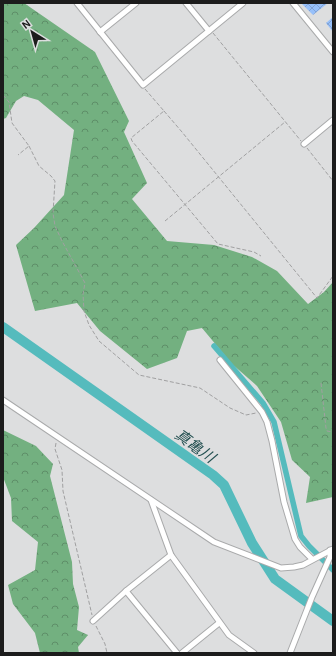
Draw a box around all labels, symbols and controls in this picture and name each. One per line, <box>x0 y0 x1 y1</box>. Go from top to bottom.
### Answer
north arrow <box>12 12 52 52</box>
text: N <box>19 17 33 32</box>
water label: 真亀川 <box>172 425 220 468</box>

